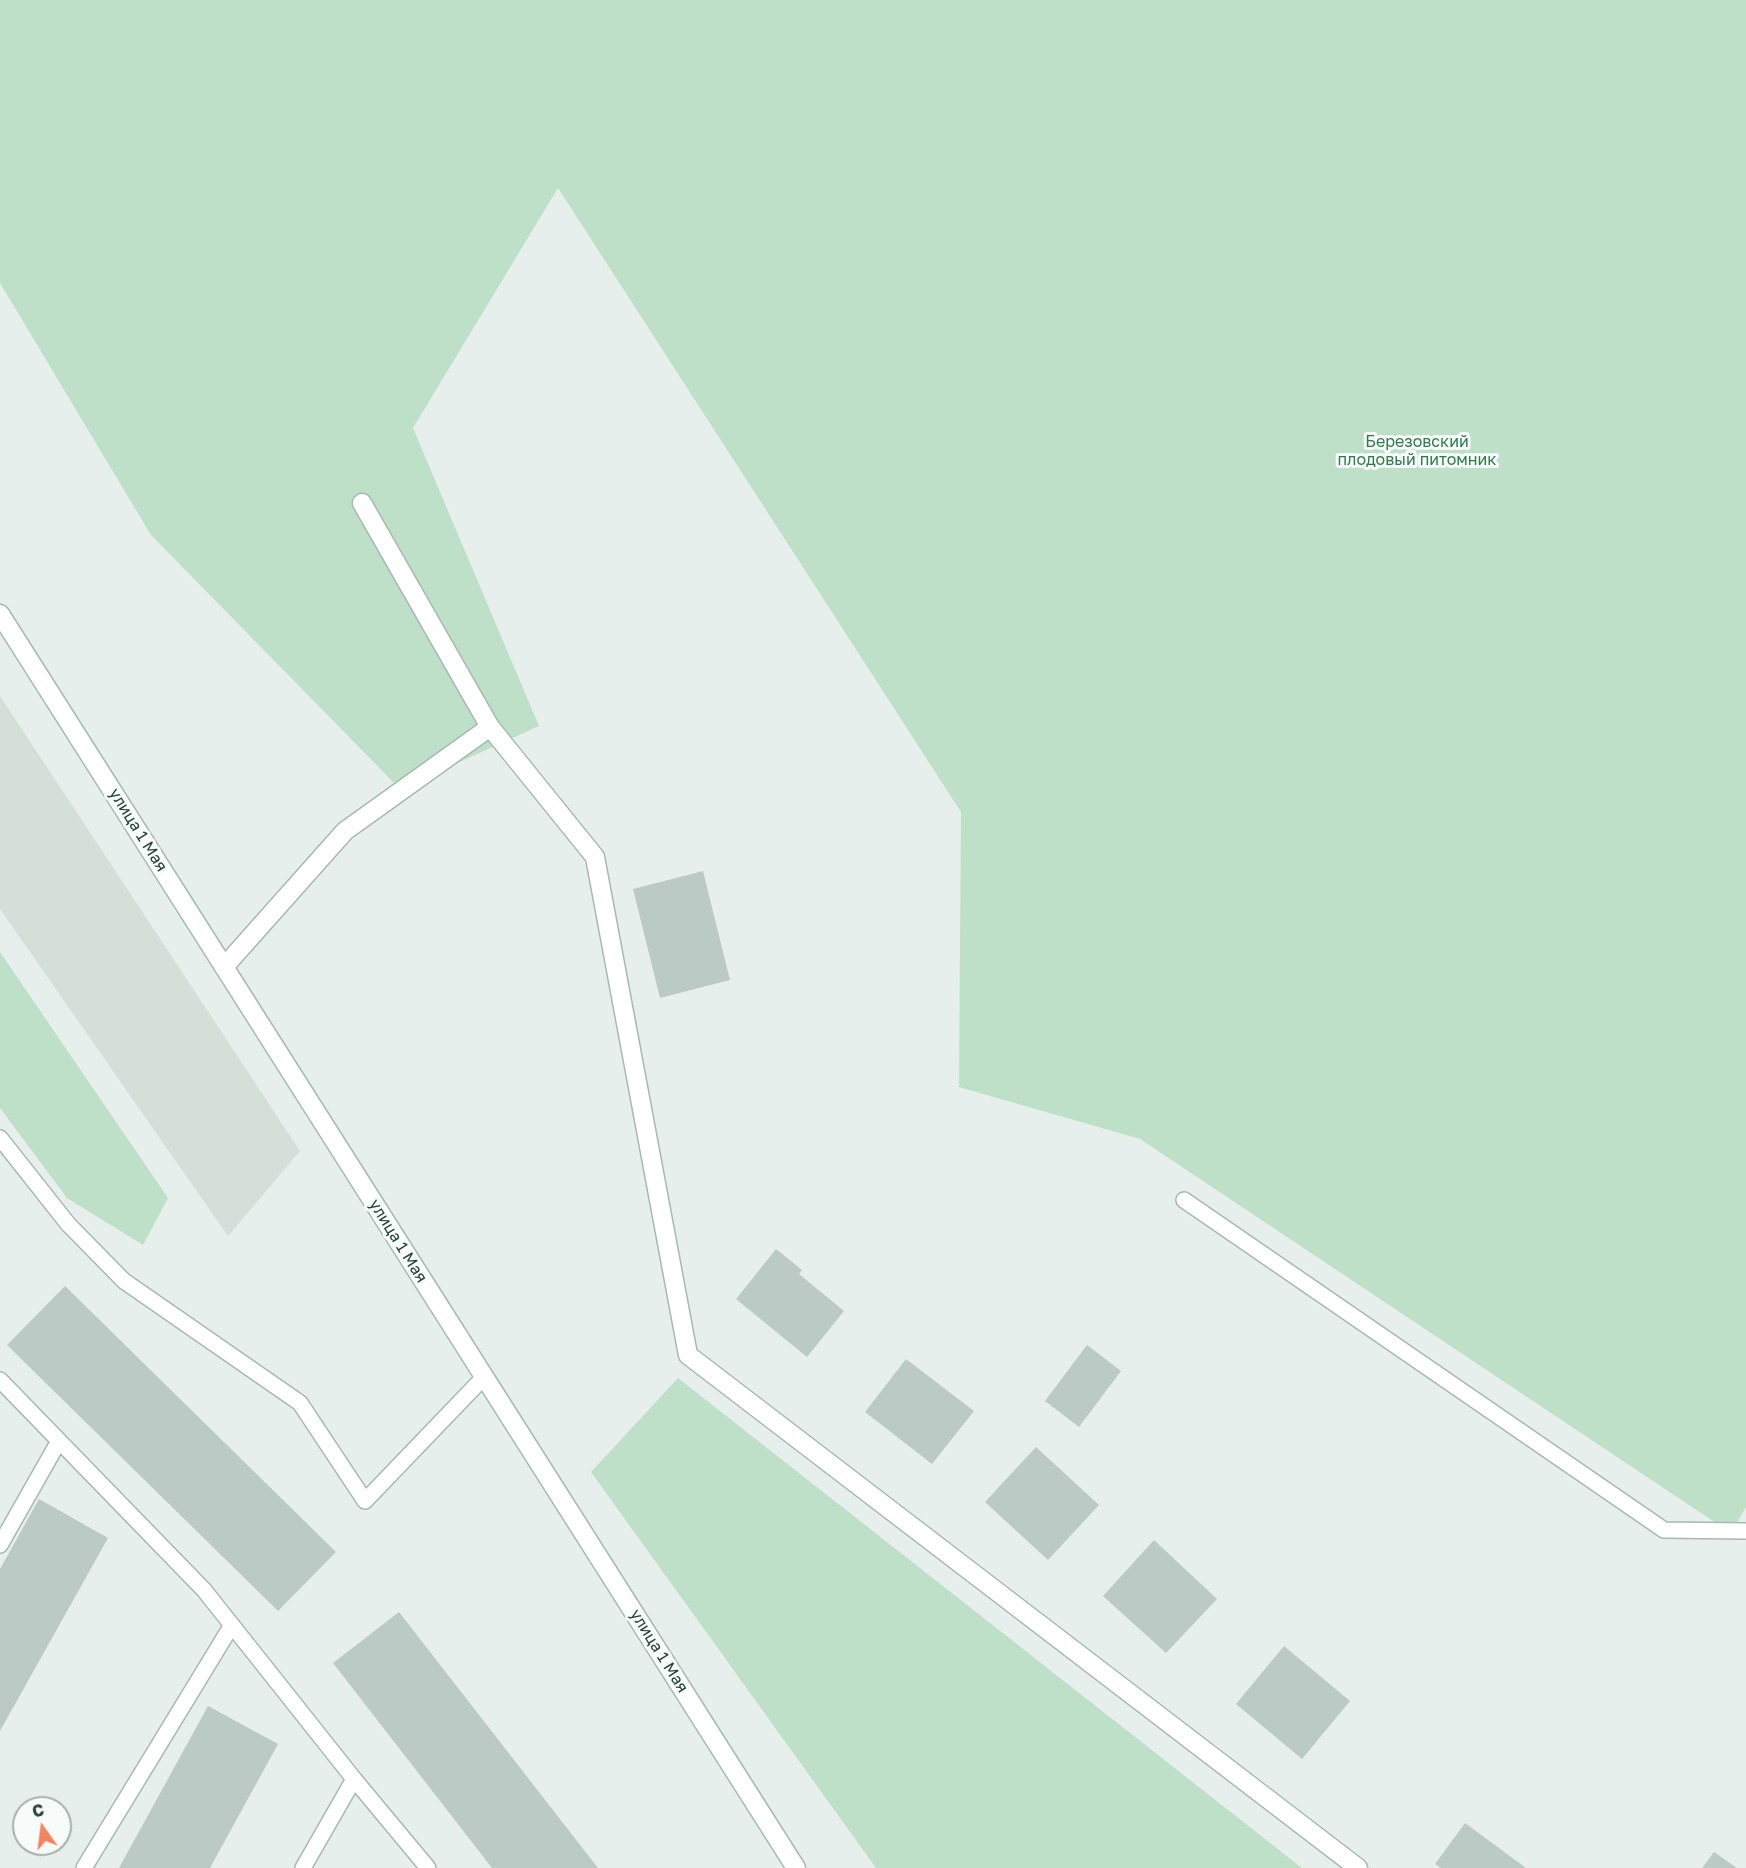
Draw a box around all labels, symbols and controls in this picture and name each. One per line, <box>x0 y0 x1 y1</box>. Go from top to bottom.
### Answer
park label: Березовский плодовый питомник <box>1337 432 1497 470</box>
street label: улица 1 Мая <box>105 785 171 875</box>
street label: улица 1 Мая <box>365 1196 431 1286</box>
street label: улица 1 Мая <box>626 1606 692 1696</box>
north arrow <box>12 1796 72 1856</box>
text: С <box>30 1799 46 1822</box>

